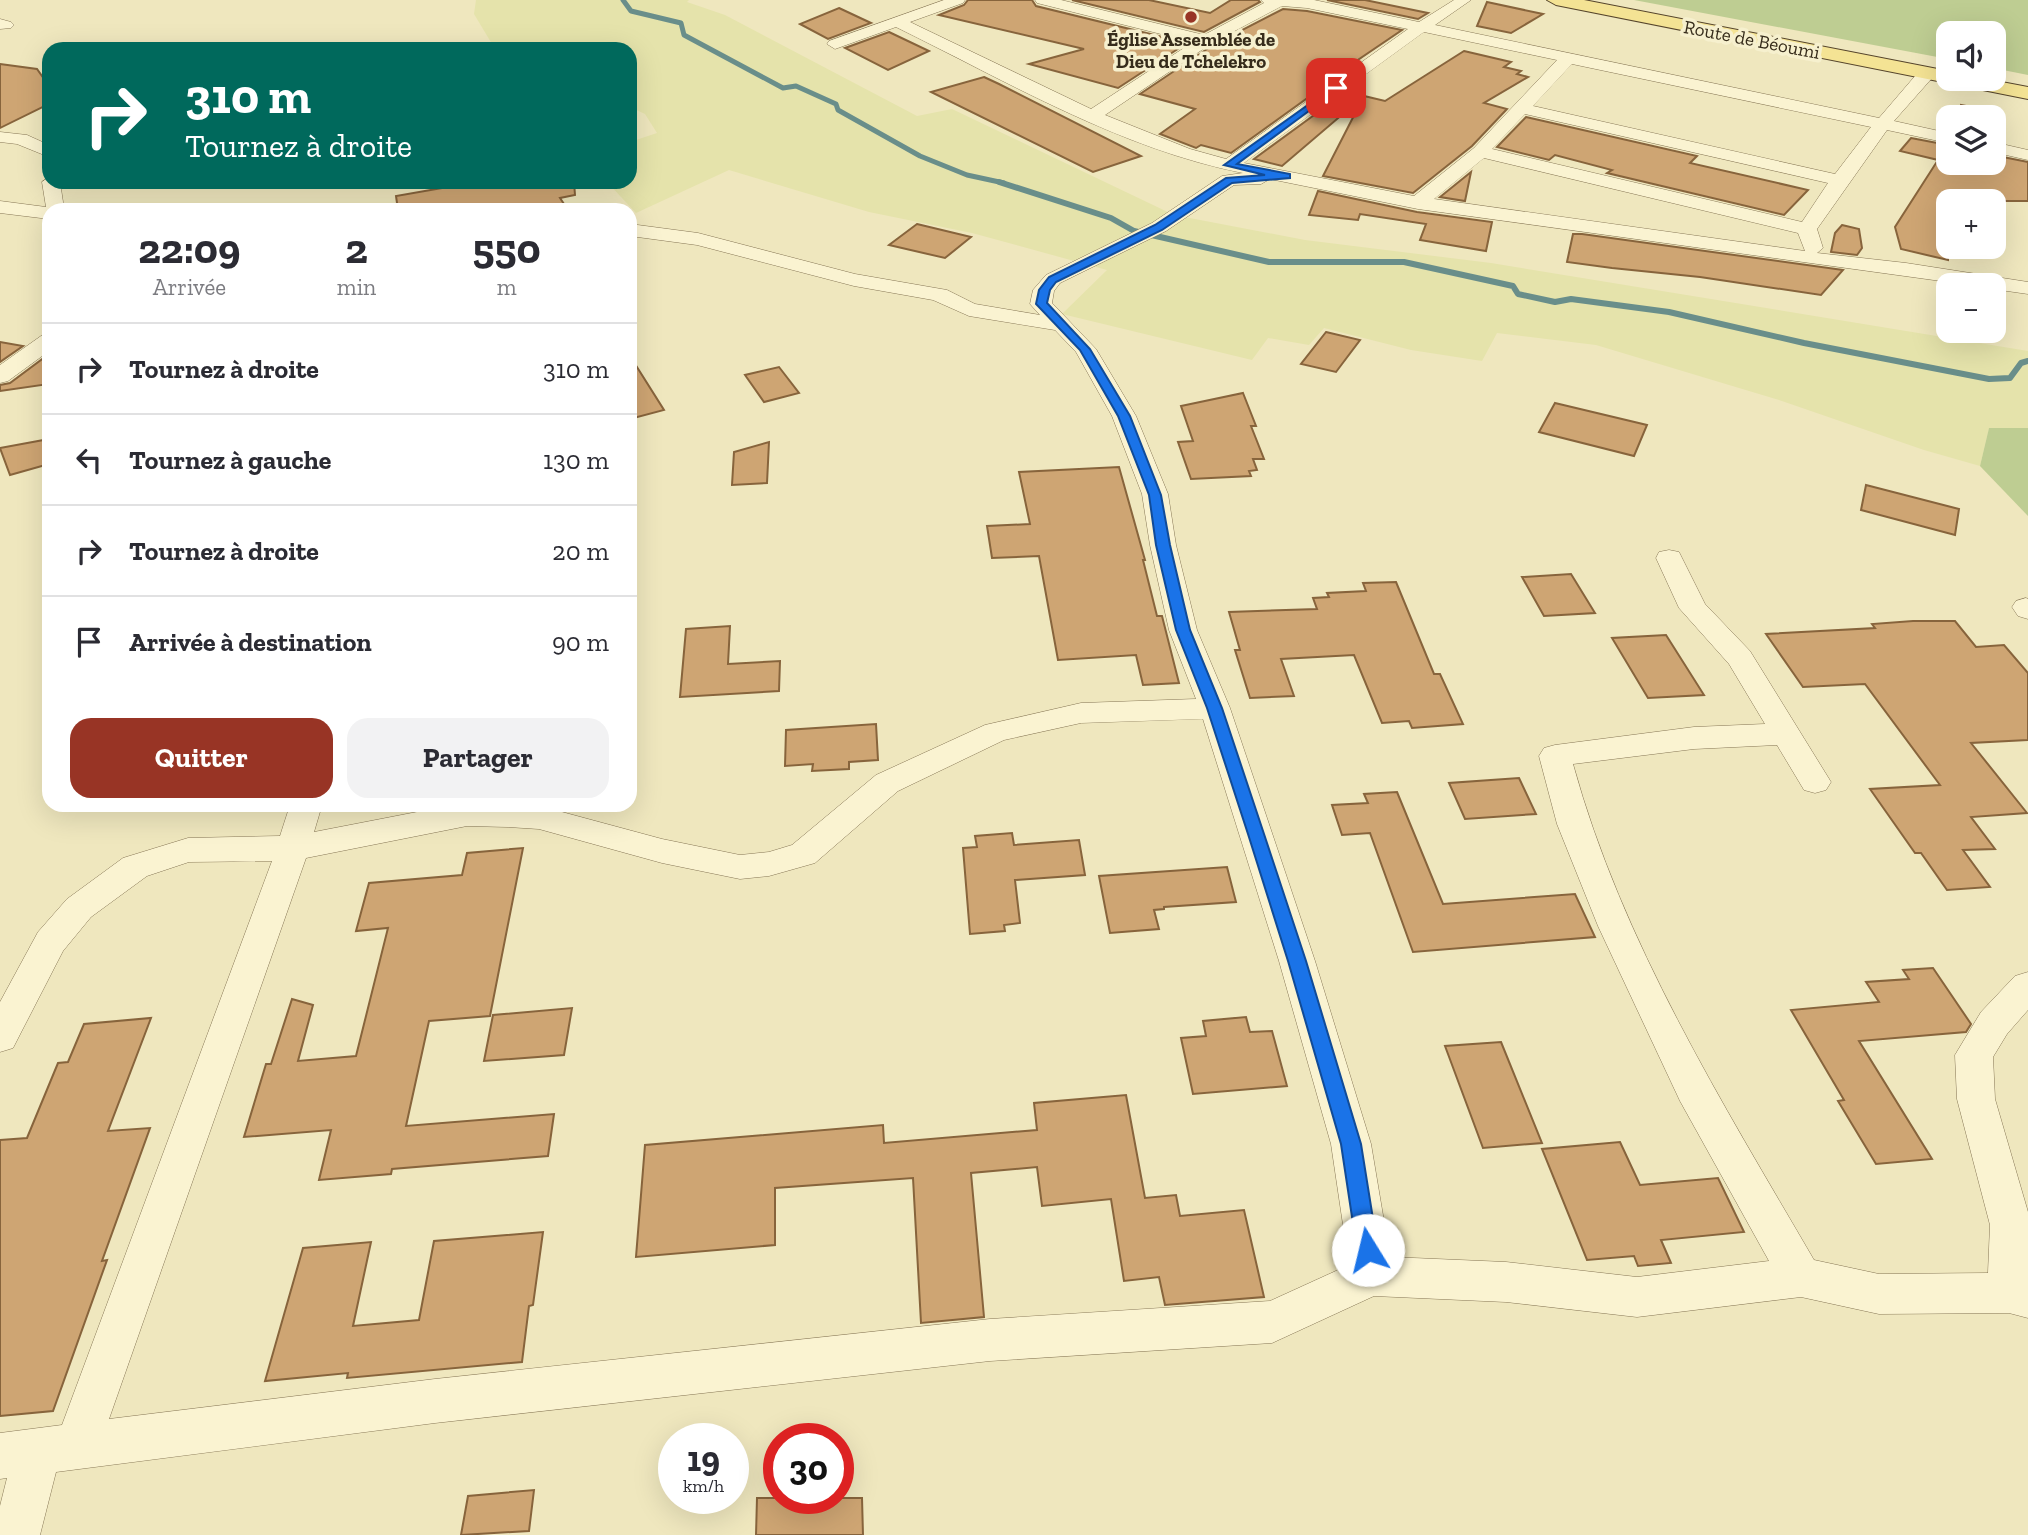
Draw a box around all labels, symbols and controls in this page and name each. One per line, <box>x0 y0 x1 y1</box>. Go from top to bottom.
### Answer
marker: Église Assemblée de Dieu de Tchelekro <box>1183 9 1199 25</box>
street label: Route de Béoumi <box>1682 15 1822 64</box>
map controls <box>1936 21 2006 343</box>
button: sound <box>1936 21 2006 91</box>
place label: Église Assemblée de Dieu de Tchelekro <box>1107 28 1275 73</box>
pin <box>1306 58 1366 118</box>
text: 310 m <box>185 67 311 126</box>
icon: arrive <box>1317 69 1355 107</box>
icon: right <box>70 70 161 161</box>
button: layers <box>1936 105 2006 175</box>
text: Tournez à droite <box>185 127 412 165</box>
button: + <box>1936 189 2006 259</box>
text: 22:09 <box>138 223 241 274</box>
text: 2 <box>345 223 368 274</box>
text: 550 <box>473 223 541 274</box>
text: Arrivée <box>153 273 226 301</box>
text: min <box>337 273 376 301</box>
text: m <box>497 273 517 301</box>
button: − <box>1936 273 2006 343</box>
icon: right <box>70 350 108 388</box>
text: Tournez à droite <box>129 353 319 385</box>
text: 310 m <box>543 353 609 385</box>
icon: left <box>70 441 108 479</box>
text: Tournez à gauche <box>129 444 331 476</box>
text: 130 m <box>543 444 609 476</box>
icon: right <box>70 532 108 570</box>
text: Tournez à droite <box>129 535 319 567</box>
text: 20 m <box>552 535 609 567</box>
icon: arrive <box>70 623 108 661</box>
text: Arrivée à destination <box>129 626 372 658</box>
text: 90 m <box>552 626 609 658</box>
button: Quitter <box>70 718 333 798</box>
button: Partager <box>347 718 609 798</box>
position arrow <box>1331 1213 1405 1287</box>
speed limit sign: 30 <box>763 1423 854 1514</box>
text: 19 <box>687 1438 720 1480</box>
text: km/h <box>683 1475 724 1497</box>

